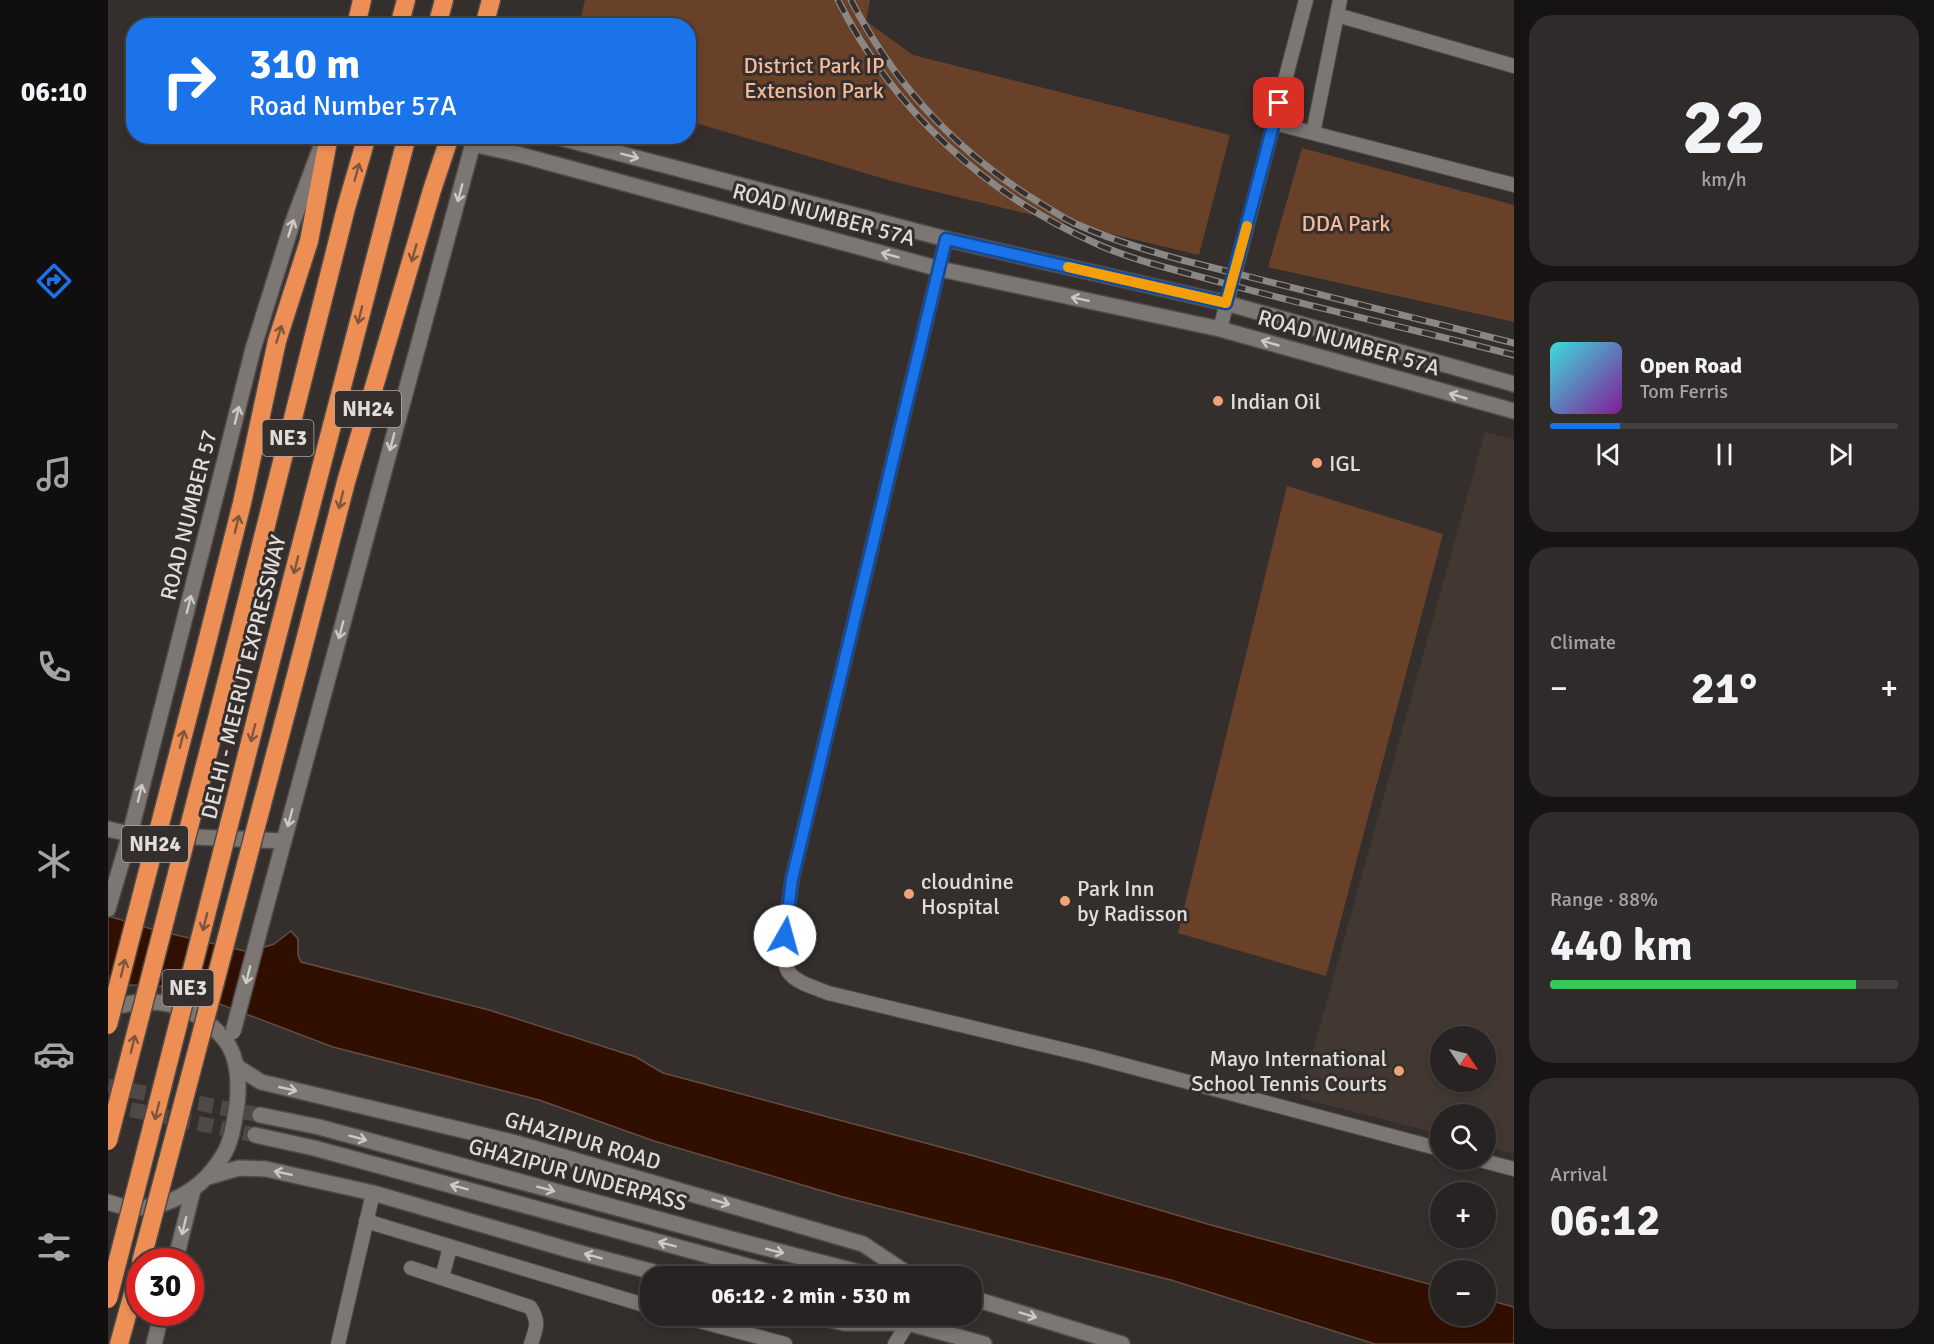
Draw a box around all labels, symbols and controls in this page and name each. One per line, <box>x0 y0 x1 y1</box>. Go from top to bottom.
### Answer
text: 310 m <box>249 39 360 90</box>
icon: right <box>150 42 228 120</box>
park label: District Park IP Extension Park <box>744 52 884 104</box>
text: 06:10 <box>21 76 87 109</box>
pin <box>1253 77 1304 128</box>
text: 22 <box>1682 80 1766 176</box>
icon: arrive <box>1262 86 1295 119</box>
text: Road Number 57A <box>249 90 457 123</box>
one-way arrow <box>620 151 639 163</box>
one-way arrow <box>351 163 363 182</box>
text: km/h <box>1701 167 1747 192</box>
street label: ROAD NUMBER 57A <box>730 177 919 252</box>
one-way arrow <box>453 183 465 202</box>
park label: DDA Park <box>1302 210 1390 237</box>
one-way arrow <box>286 219 297 238</box>
one-way arrow <box>408 243 419 262</box>
one-way arrow <box>881 249 900 261</box>
icon: directions <box>33 260 75 302</box>
one-way arrow <box>1071 293 1090 304</box>
street label: ROAD NUMBER 57A <box>1255 304 1443 382</box>
one-way arrow <box>353 305 365 324</box>
one-way arrow <box>274 325 285 344</box>
one-way arrow <box>1261 337 1280 348</box>
text: Open Road <box>1640 352 1742 379</box>
text: Tom Ferris <box>1640 379 1728 404</box>
place label: Indian Oil <box>1230 388 1321 415</box>
one-way arrow <box>1449 389 1468 401</box>
road number: NH24 <box>335 391 401 427</box>
marker: Indian Oil <box>1211 394 1225 408</box>
one-way arrow <box>231 406 243 425</box>
road number: NE3 <box>262 420 314 456</box>
street label: ROAD NUMBER 57 <box>154 427 223 603</box>
one-way arrow <box>386 432 397 451</box>
icon: previous <box>1592 438 1625 471</box>
icon: pause <box>1708 438 1741 471</box>
icon: next <box>1824 438 1857 471</box>
place label: IGL <box>1329 450 1361 477</box>
icon: music <box>33 453 75 495</box>
marker: IGL <box>1310 456 1324 470</box>
one-way arrow <box>335 490 347 509</box>
one-way arrow <box>232 515 243 534</box>
street label: DELHI - MEERUT EXPRESSWAY <box>195 532 292 822</box>
one-way arrow <box>289 555 301 574</box>
one-way arrow <box>183 595 195 614</box>
one-way arrow <box>335 620 346 639</box>
text: Climate <box>1550 630 1616 655</box>
icon: phone <box>33 646 75 688</box>
text: 21° <box>1691 661 1757 716</box>
text: − <box>1550 668 1568 709</box>
text: + <box>1880 668 1898 709</box>
one-way arrow <box>246 723 258 742</box>
one-way arrow <box>177 730 188 749</box>
one-way arrow <box>135 784 147 803</box>
one-way arrow <box>284 809 295 828</box>
road number: NH24 <box>122 826 188 862</box>
icon: climate <box>33 840 75 882</box>
place label: cloudnine Hospital <box>921 868 1014 920</box>
place label: Park Inn by Radisson <box>1077 875 1188 927</box>
marker: cloudnine Hospital <box>902 887 916 901</box>
text: Range · 88% <box>1550 887 1658 912</box>
marker: Park Inn by Radisson <box>1058 894 1072 908</box>
position arrow <box>753 904 817 968</box>
one-way arrow <box>199 912 210 931</box>
text: 440 km <box>1550 918 1693 973</box>
one-way arrow <box>117 959 129 978</box>
one-way arrow <box>242 965 254 984</box>
road number: NE3 <box>162 970 214 1006</box>
north arrow <box>1430 1026 1496 1092</box>
map controls <box>1430 1026 1496 1326</box>
icon: car <box>33 1033 75 1075</box>
one-way arrow <box>128 1035 139 1054</box>
place label: Mayo International School Tennis Courts <box>1191 1045 1387 1097</box>
marker: Mayo International School Tennis Courts <box>1392 1064 1406 1078</box>
one-way arrow <box>279 1083 298 1095</box>
one-way arrow <box>151 1101 163 1120</box>
button: search <box>1430 1104 1496 1170</box>
street label: GHAZIPUR ROAD <box>502 1105 664 1176</box>
one-way arrow <box>348 1132 367 1144</box>
street label: GHAZIPUR UNDERPASS <box>466 1132 690 1217</box>
text: Arrival <box>1550 1162 1608 1187</box>
one-way arrow <box>273 1167 293 1178</box>
one-way arrow <box>450 1181 469 1192</box>
button: + <box>1430 1182 1496 1248</box>
one-way arrow <box>536 1184 555 1195</box>
text: 06:12 <box>1550 1193 1660 1248</box>
one-way arrow <box>711 1197 730 1209</box>
one-way arrow <box>178 1216 189 1235</box>
icon: filters <box>33 1226 75 1268</box>
one-way arrow <box>658 1238 677 1250</box>
one-way arrow <box>765 1245 784 1257</box>
speed limit sign: 30 <box>126 1248 204 1326</box>
one-way arrow <box>583 1250 602 1261</box>
button: − <box>1430 1260 1496 1326</box>
text: 06:12 · 2 min · 530 m <box>711 1282 911 1309</box>
one-way arrow <box>1018 1310 1037 1321</box>

